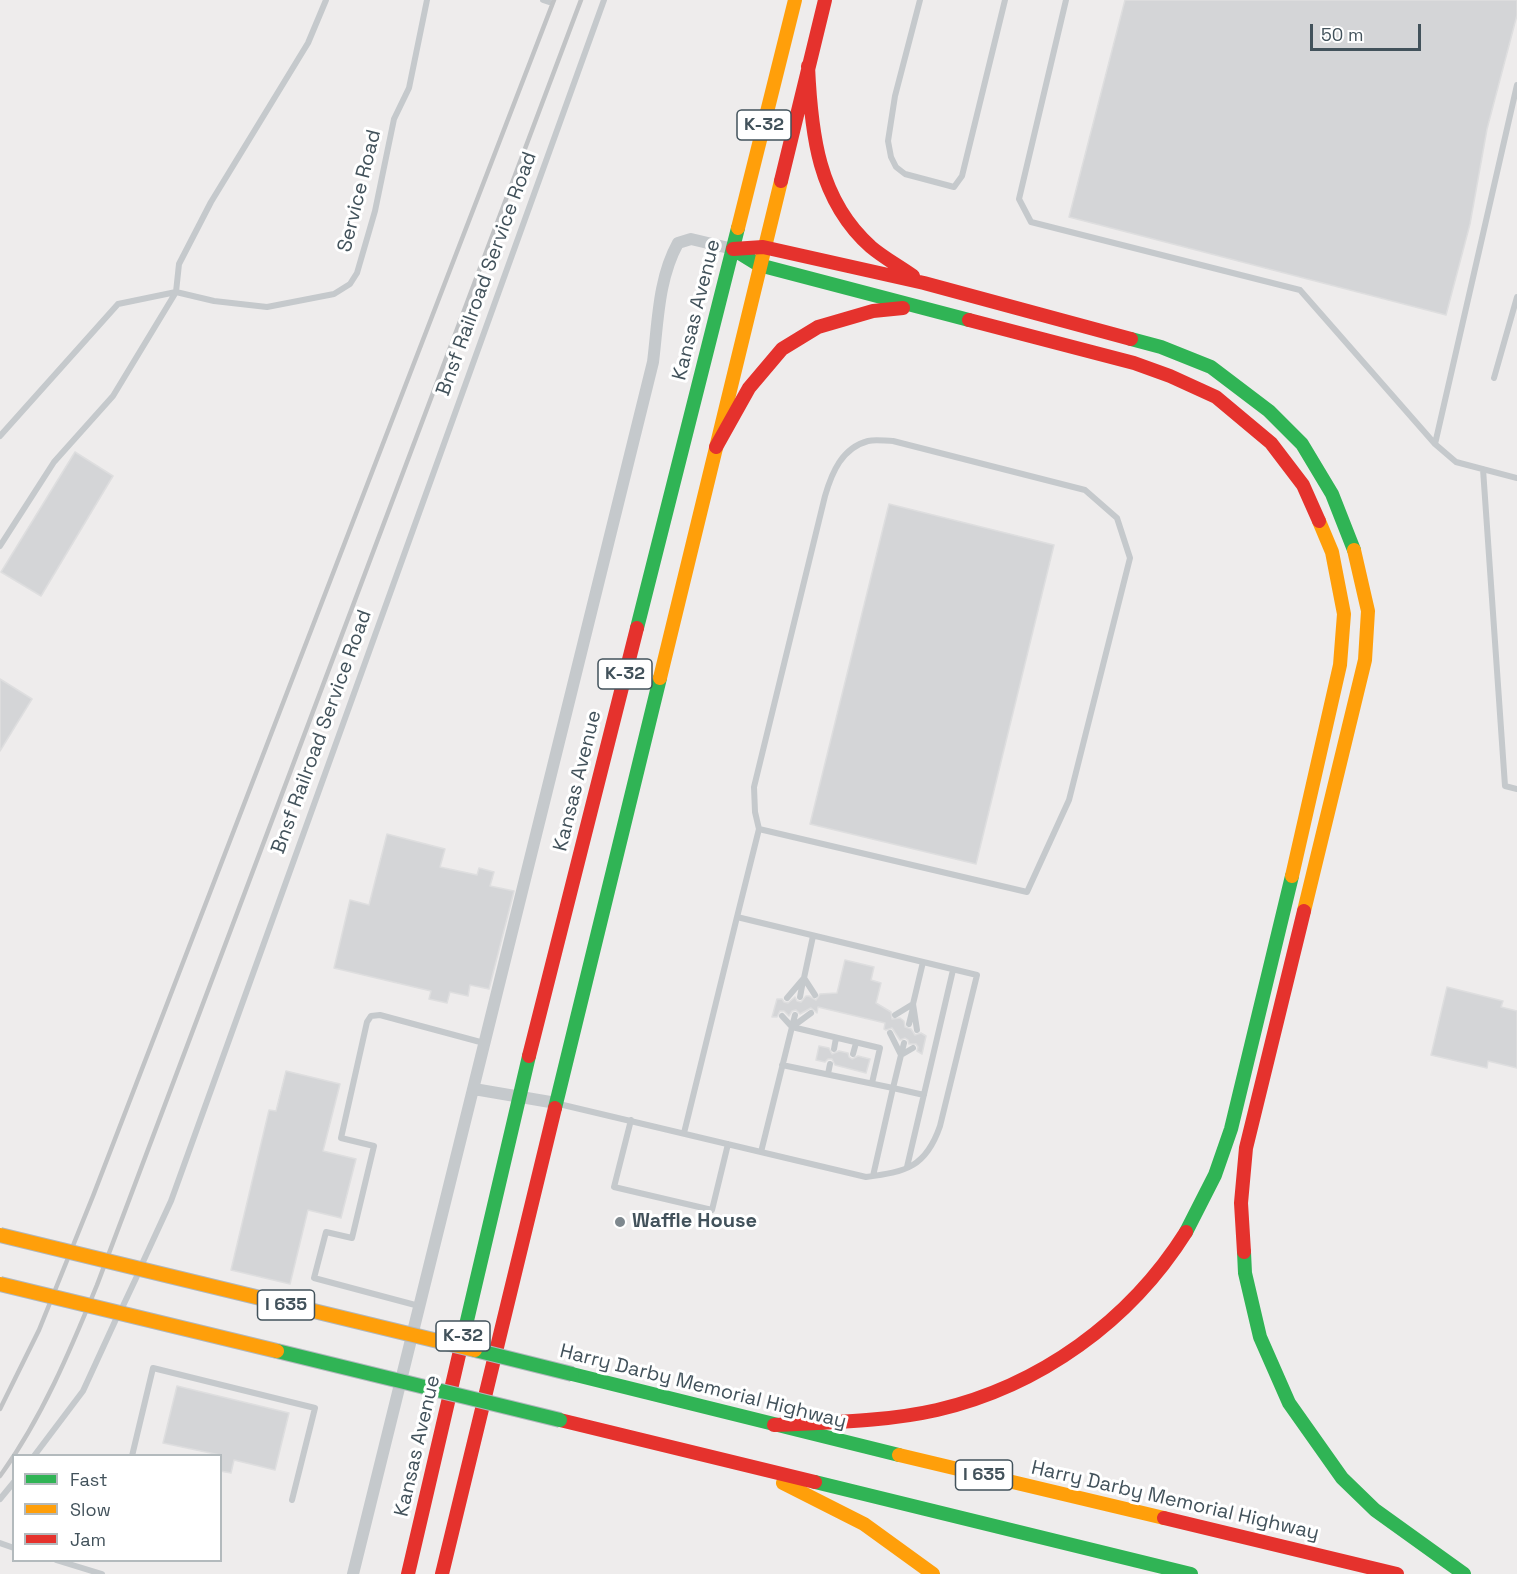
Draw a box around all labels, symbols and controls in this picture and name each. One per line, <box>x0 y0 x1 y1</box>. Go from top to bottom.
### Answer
scale bar <box>1313 12 1424 50</box>
text: 50 m <box>1321 23 1363 46</box>
road number: K-32 <box>737 110 791 140</box>
street label: Service Road <box>333 127 387 255</box>
street label: Bnsf Railroad Service Road <box>432 149 542 399</box>
street label: Kansas Avenue <box>668 237 726 383</box>
street label: Bnsf Railroad Service Road <box>267 607 377 857</box>
road number: K-32 <box>598 659 652 689</box>
street label: Kansas Avenue <box>549 708 607 854</box>
place label: Waffle House <box>632 1210 757 1234</box>
marker: Waffle House <box>613 1215 627 1229</box>
road number: I 635 <box>258 1290 314 1320</box>
road number: K-32 <box>436 1321 490 1351</box>
street label: Harry Darby Memorial Highway <box>557 1340 849 1434</box>
street label: Kansas Avenue <box>390 1373 446 1519</box>
legend <box>12 1454 222 1562</box>
street label: Harry Darby Memorial Highway <box>1029 1456 1321 1546</box>
road number: I 635 <box>956 1460 1012 1490</box>
text: Fast <box>70 1468 107 1491</box>
text: Slow <box>70 1498 111 1521</box>
text: Jam <box>70 1528 106 1551</box>

